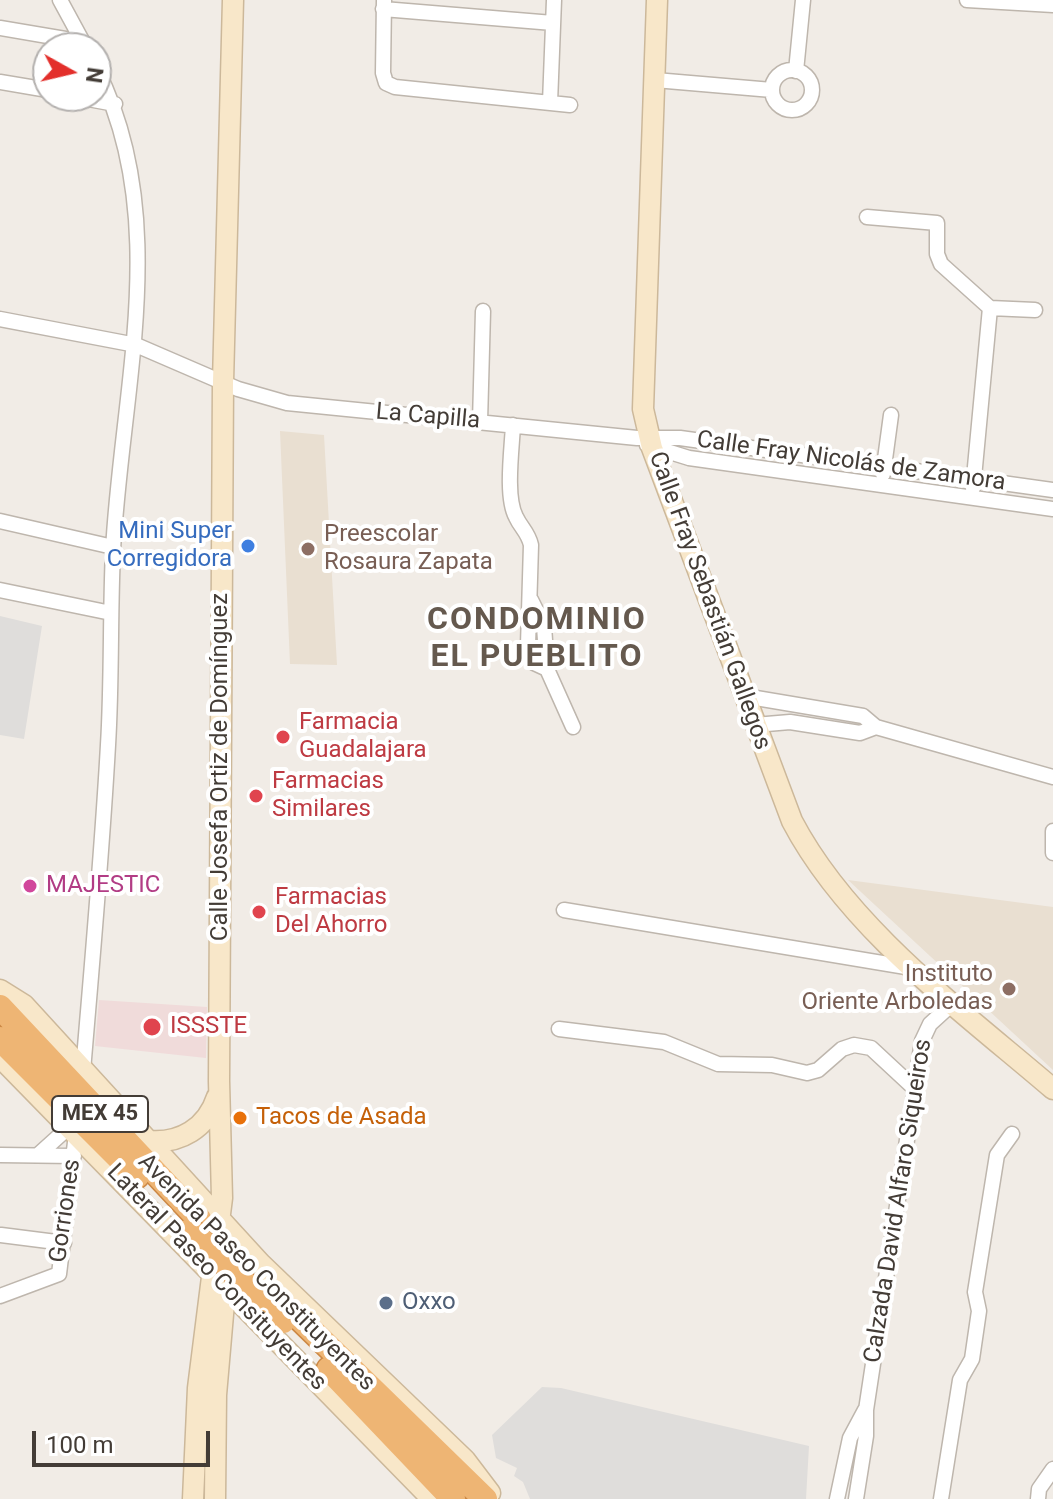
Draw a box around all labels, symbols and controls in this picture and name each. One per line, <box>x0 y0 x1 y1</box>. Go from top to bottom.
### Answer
north arrow <box>32 32 112 112</box>
text: N <box>81 66 108 85</box>
street label: La Capilla <box>375 398 481 436</box>
street label: Calle Fray Nicolás de Zamora <box>695 426 1007 498</box>
street label: Calle Fray Sebastián Gallegos <box>642 448 776 754</box>
place label: Mini Super Corregidora <box>107 518 232 574</box>
place label: Preescolar Rosaura Zapata <box>324 521 493 577</box>
marker: Mini Super Corregidora <box>239 537 257 555</box>
marker: Preescolar Rosaura Zapata <box>299 540 317 558</box>
street label: Calle Josefa Ortiz de Domínguez <box>207 593 235 941</box>
district label: CONDOMINIO EL PUEBLITO <box>427 602 647 677</box>
place label: Farmacia Guadalajara <box>299 709 427 765</box>
marker: Farmacia Guadalajara <box>274 728 292 746</box>
place label: Farmacias Similares <box>272 768 384 824</box>
marker: Farmacias Similares <box>247 787 265 805</box>
place label: MAJESTIC <box>46 872 160 900</box>
marker: MAJESTIC <box>21 877 39 895</box>
place label: Farmacias Del Ahorro <box>275 884 388 940</box>
marker: Farmacias Del Ahorro <box>250 903 268 921</box>
place label: Instituto Oriente Arboledas <box>802 961 993 1017</box>
marker: Instituto Oriente Arboledas <box>1000 980 1018 998</box>
place label: ISSSTE <box>170 1013 247 1041</box>
marker: ISSSTE <box>141 1016 163 1038</box>
street label: Calzada David Alfaro Siqueiros <box>859 1037 939 1365</box>
road number: MEX 45 <box>52 1096 148 1132</box>
place label: Tacos de Asada <box>256 1104 427 1132</box>
marker: Tacos de Asada <box>231 1109 249 1127</box>
street label: Avenida Paseo Constituyentes <box>131 1148 381 1398</box>
street label: Gorriones <box>44 1157 88 1265</box>
street label: Lateral Paseo Consituyentes <box>100 1159 332 1397</box>
place label: Oxxo <box>402 1289 456 1317</box>
marker: Oxxo <box>377 1294 395 1312</box>
scale bar <box>36 1415 214 1465</box>
text: 100 m <box>46 1431 113 1459</box>

